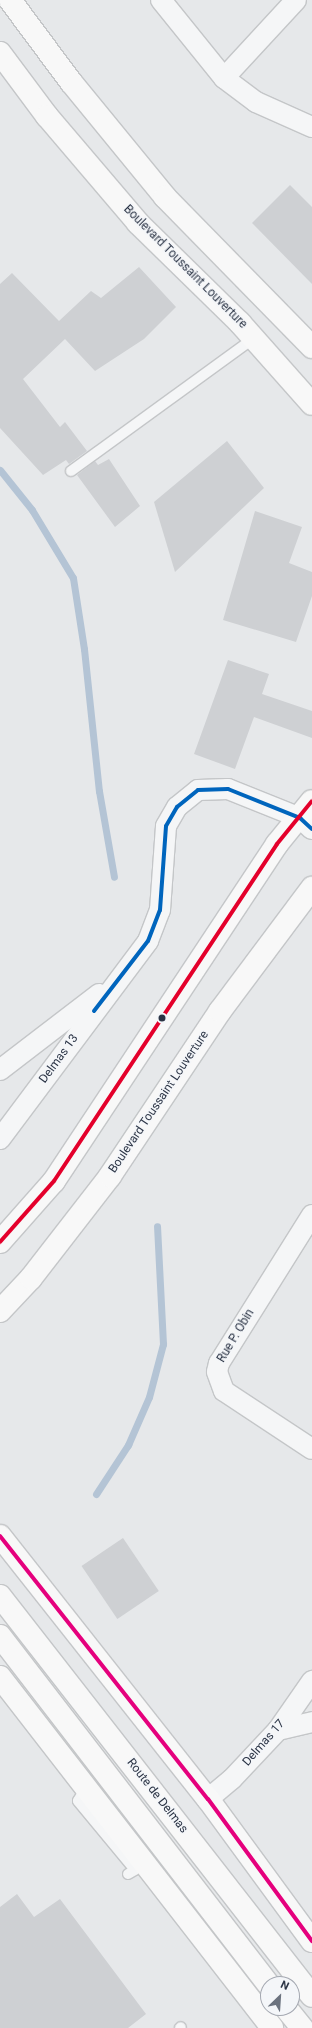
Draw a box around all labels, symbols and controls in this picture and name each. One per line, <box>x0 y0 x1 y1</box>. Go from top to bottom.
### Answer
street label: Boulevard Toussaint Louverture <box>120 202 250 332</box>
unlabelled marker <box>157 1013 167 1023</box>
street label: Boulevard Toussaint Louverture <box>106 1028 212 1176</box>
street label: Delmas 13 <box>36 1032 82 1086</box>
street label: Rue P. Obin <box>214 1307 258 1365</box>
street label: Delmas 17 <box>240 1717 288 1769</box>
street label: Route de Delmas <box>123 1756 191 1836</box>
north arrow <box>260 1976 300 2016</box>
text: N <box>279 1978 291 1993</box>

